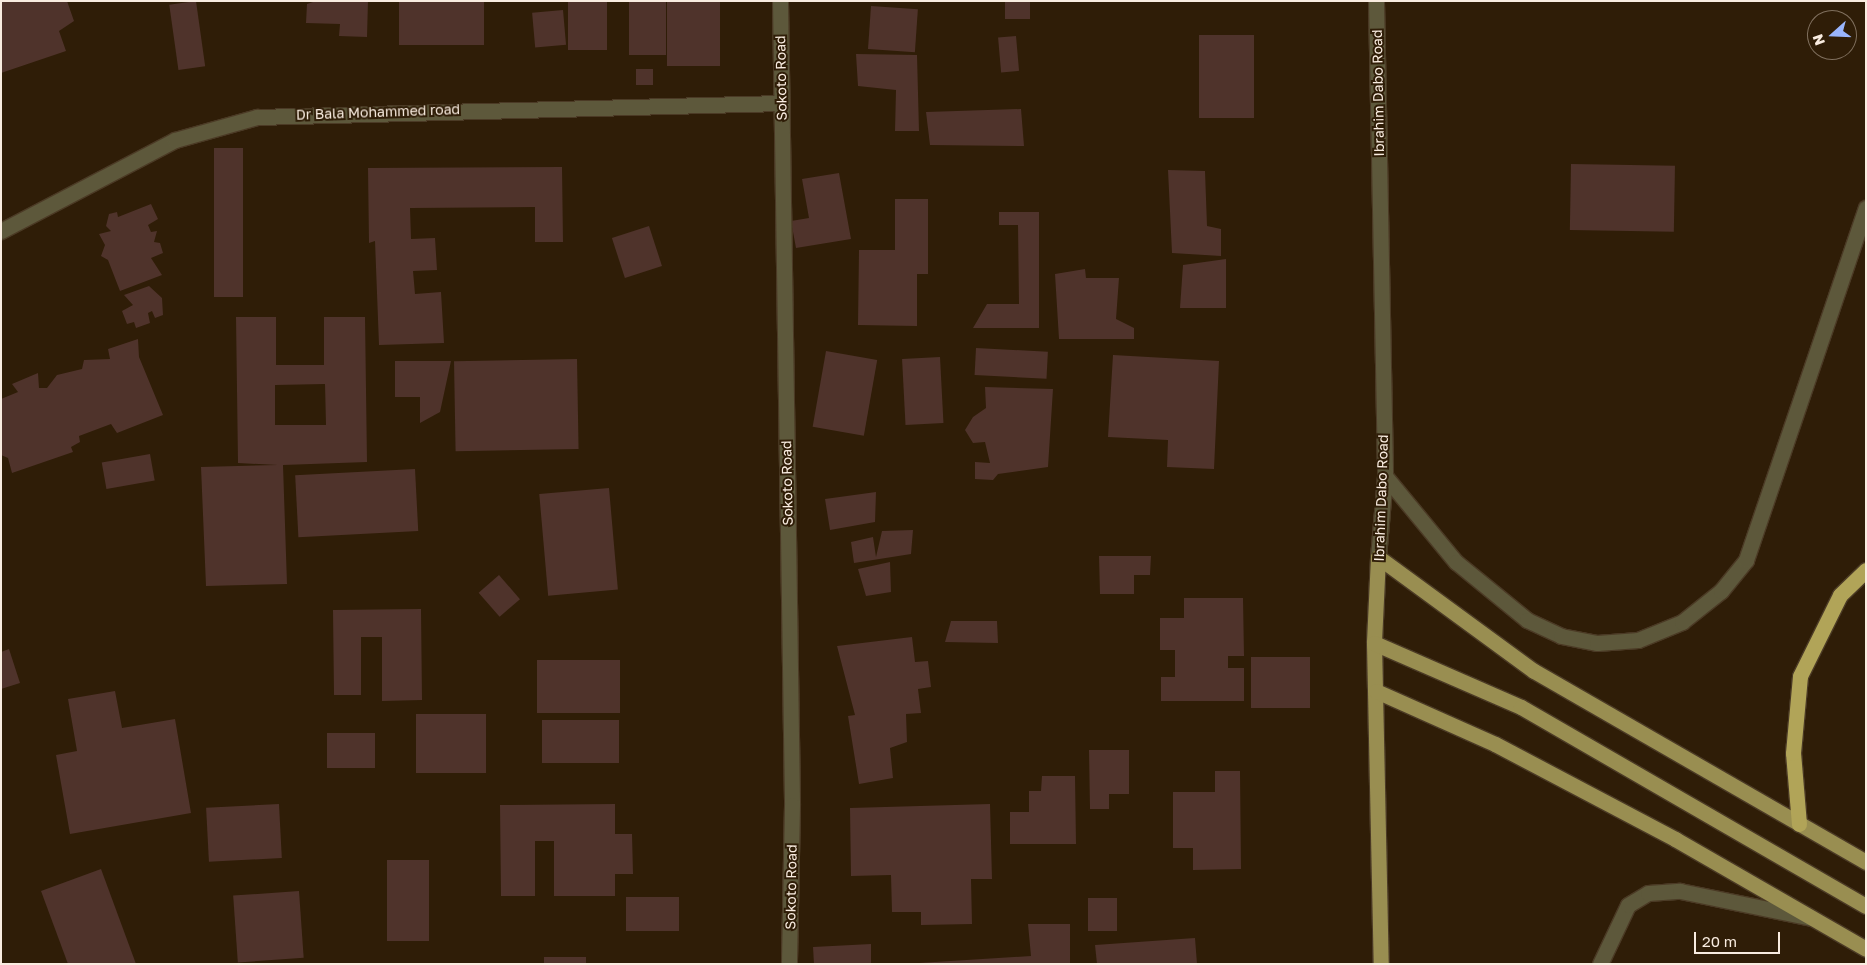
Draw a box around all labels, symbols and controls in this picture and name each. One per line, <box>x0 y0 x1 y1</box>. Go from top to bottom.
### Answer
north arrow <box>1807 10 1857 60</box>
street label: Ibrahim Dabo Road <box>1368 29 1388 157</box>
text: N <box>1809 32 1828 48</box>
street label: Sokoto Road <box>772 35 790 121</box>
street label: Dr Bala Mohammed road <box>296 101 460 123</box>
street label: Ibrahim Dabo Road <box>1370 434 1392 562</box>
street label: Sokoto Road <box>778 440 796 526</box>
street label: Sokoto Road <box>782 844 800 930</box>
scale bar <box>1697 922 1783 954</box>
text: 20 m <box>1702 932 1737 950</box>

